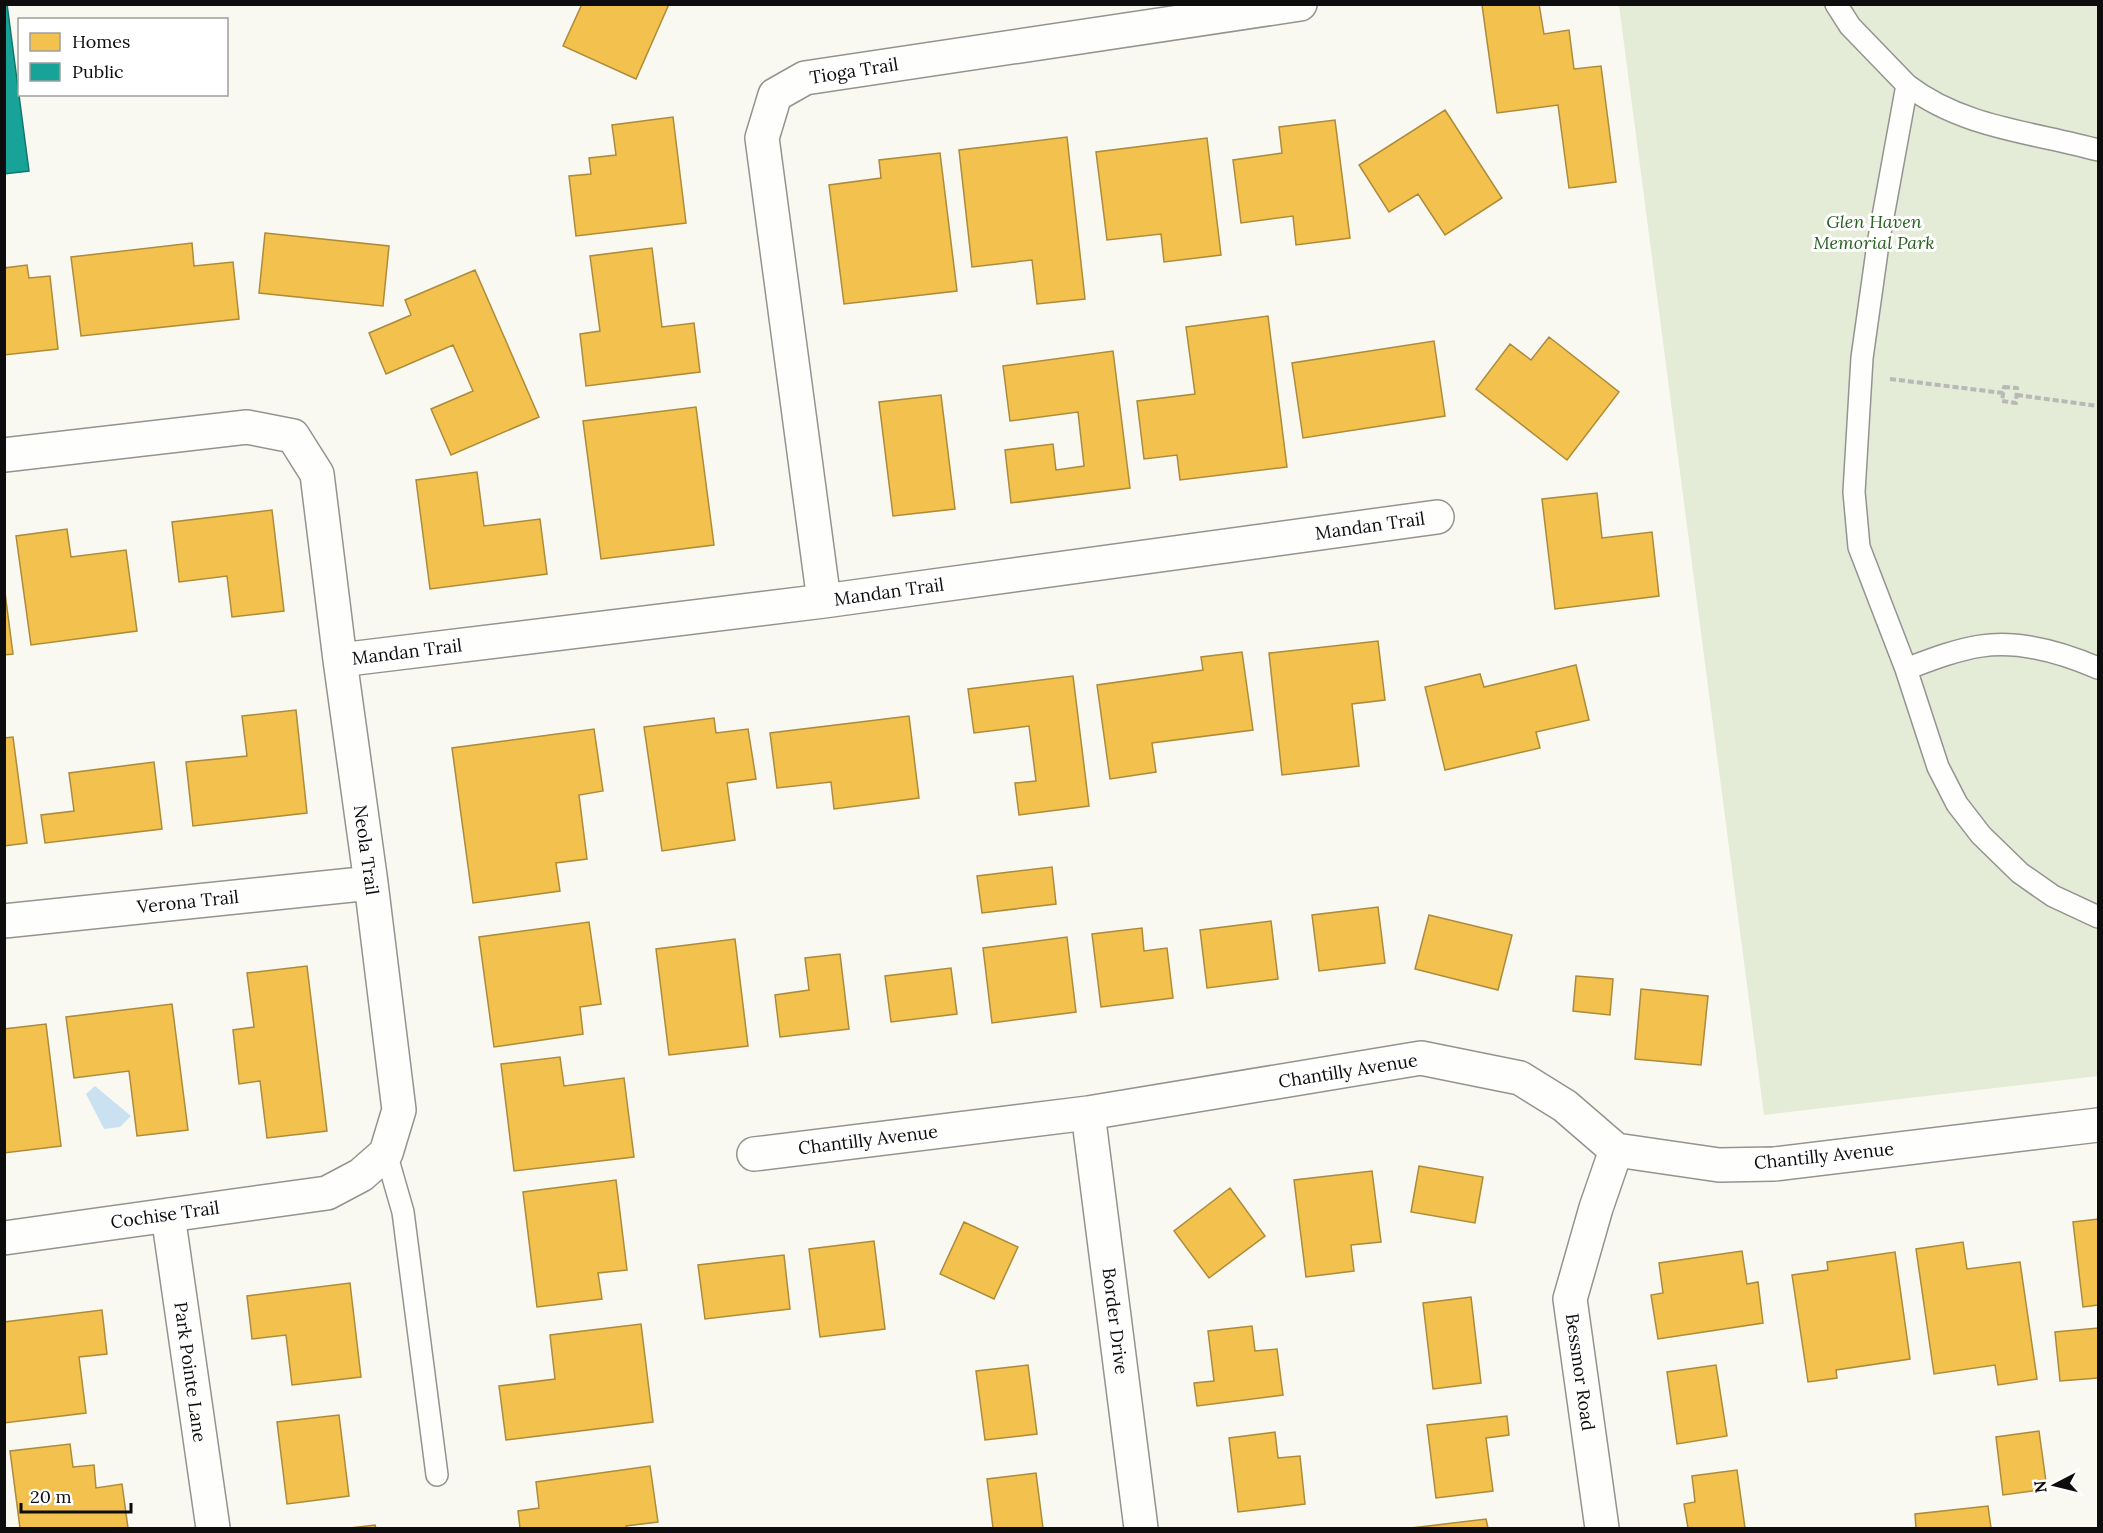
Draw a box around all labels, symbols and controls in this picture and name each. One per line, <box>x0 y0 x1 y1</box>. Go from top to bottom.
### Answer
legend <box>18 18 228 96</box>
text: Homes <box>72 30 130 53</box>
street label: Tioga Trail <box>808 52 900 89</box>
text: Public <box>72 60 124 83</box>
park label: Glen Haven Memorial Park <box>1813 210 1935 254</box>
street label: Mandan Trail <box>1314 506 1426 545</box>
street label: Mandan Trail <box>833 572 945 611</box>
street label: Mandan Trail <box>351 633 463 670</box>
street label: Neola Trail <box>349 803 384 897</box>
street label: Verona Trail <box>135 885 240 918</box>
street label: Chantilly Avenue <box>1277 1048 1419 1093</box>
street label: Chantilly Avenue <box>797 1120 939 1159</box>
street label: Chantilly Avenue <box>1753 1137 1895 1174</box>
street label: Cochise Trail <box>109 1195 221 1234</box>
street label: Border Drive <box>1098 1266 1133 1376</box>
street label: Park Pointe Lane <box>169 1300 212 1444</box>
street label: Bessmor Road <box>1561 1312 1600 1432</box>
north arrow <box>2025 1455 2085 1515</box>
scale bar <box>21 1476 130 1514</box>
text: N <box>2029 1479 2051 1494</box>
text: 20 m <box>30 1485 72 1508</box>

